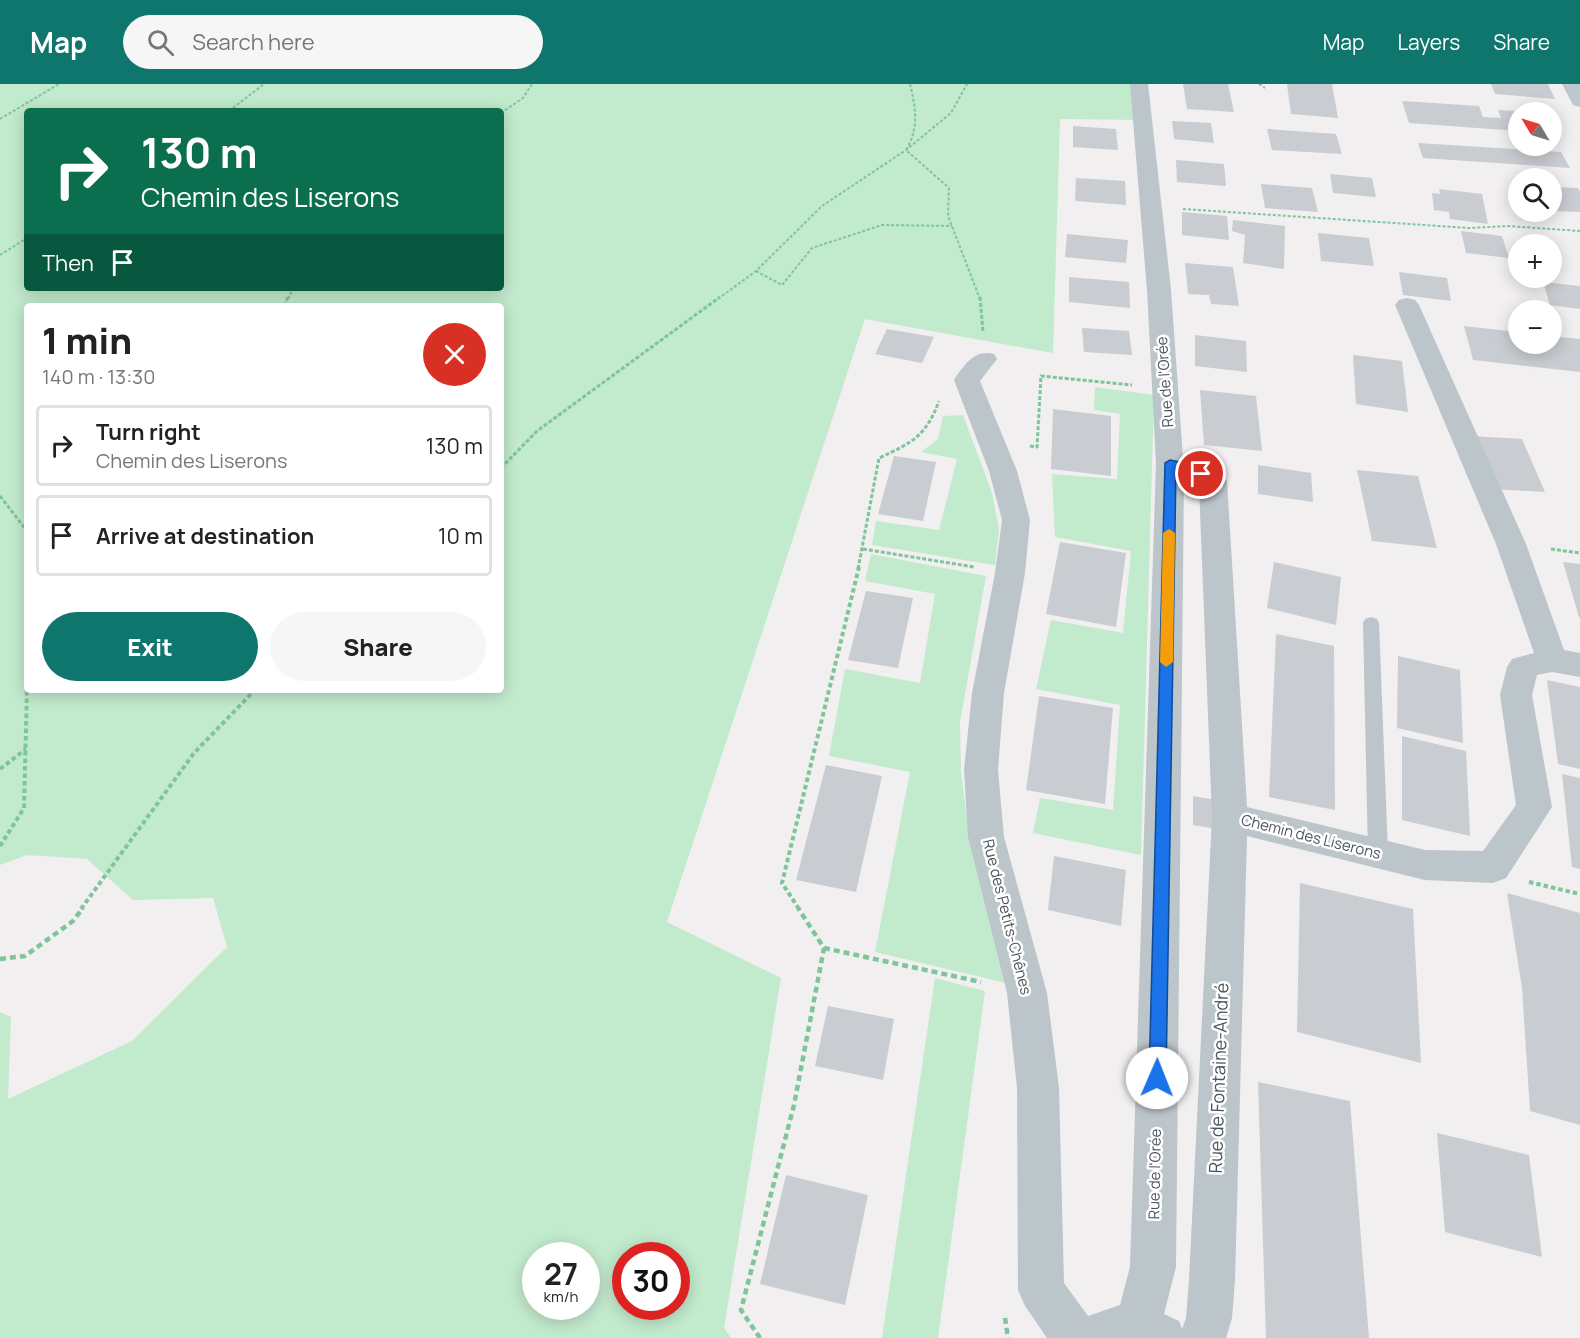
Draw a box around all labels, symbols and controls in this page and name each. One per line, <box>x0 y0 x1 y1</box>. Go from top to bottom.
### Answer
search box <box>123 15 543 69</box>
text: Map <box>30 23 87 61</box>
icon: search <box>144 26 177 59</box>
text: Search here <box>192 27 315 57</box>
text: Map <box>1323 28 1364 56</box>
text: Layers <box>1397 28 1460 56</box>
text: Share <box>1493 28 1550 56</box>
north arrow <box>1508 102 1562 156</box>
map controls <box>1508 102 1562 354</box>
text: 130 m <box>141 123 258 181</box>
icon: right <box>42 132 120 210</box>
button: search <box>1508 168 1562 222</box>
text: Chemin des Liserons <box>141 178 399 215</box>
button: + <box>1508 234 1562 288</box>
icon: arrive <box>106 246 139 279</box>
text: Then <box>42 248 94 278</box>
button: − <box>1508 300 1562 354</box>
text: 1 min <box>42 316 132 365</box>
button: close <box>423 323 486 386</box>
street label: Rue de l'Orée <box>1151 336 1178 428</box>
text: 140 m · 13:30 <box>42 363 155 390</box>
text: Turn right <box>96 417 201 447</box>
icon: right <box>45 429 78 462</box>
text: 130 m <box>426 431 483 461</box>
text: Chemin des Liserons <box>96 447 287 474</box>
pin <box>1175 448 1226 499</box>
icon: arrive <box>1184 457 1217 490</box>
icon: arrive <box>45 519 78 552</box>
text: Arrive at destination <box>96 521 314 551</box>
text: 10 m <box>438 521 483 551</box>
button: Exit <box>42 612 258 681</box>
button: Share <box>270 612 486 681</box>
street label: Chemin des Liserons <box>1239 809 1383 864</box>
street label: Rue des Petits-Chênes <box>978 837 1037 997</box>
street label: Rue de Fontaine-André <box>1203 982 1233 1174</box>
position arrow <box>1125 1046 1189 1110</box>
street label: Rue de l'Orée <box>1143 1128 1166 1220</box>
speed limit sign: 30 <box>612 1242 690 1320</box>
text: 27 <box>544 1253 578 1294</box>
text: km/h <box>544 1286 578 1307</box>

